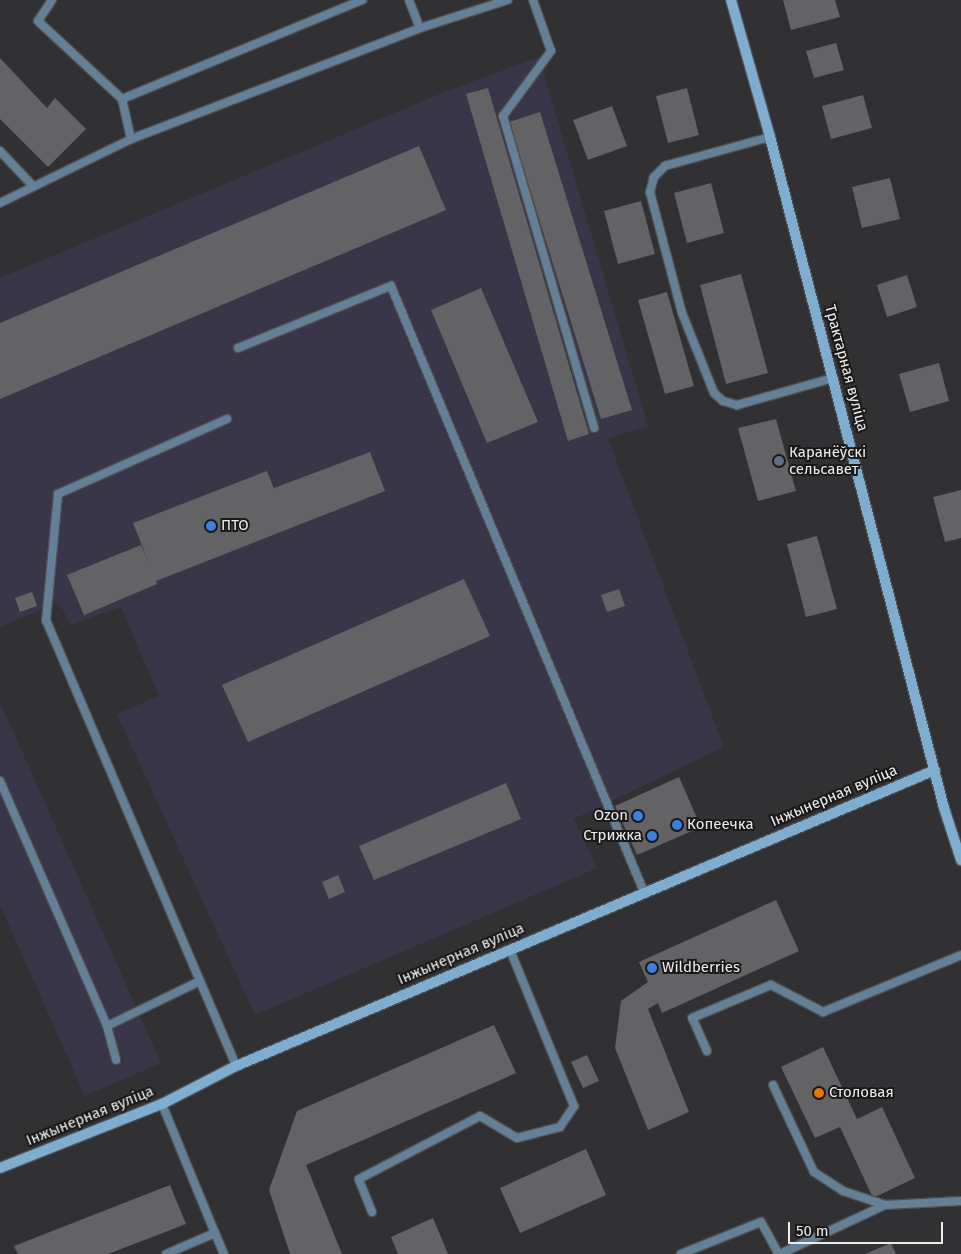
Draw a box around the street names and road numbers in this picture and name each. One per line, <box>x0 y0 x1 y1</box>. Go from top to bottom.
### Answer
street label: Трактарная вуліца <box>820 303 872 433</box>
street label: Інжынерная вуліца <box>768 761 900 831</box>
street label: Інжынерная вуліца <box>395 919 527 989</box>
street label: Інжынерная вуліца <box>24 1082 156 1150</box>

